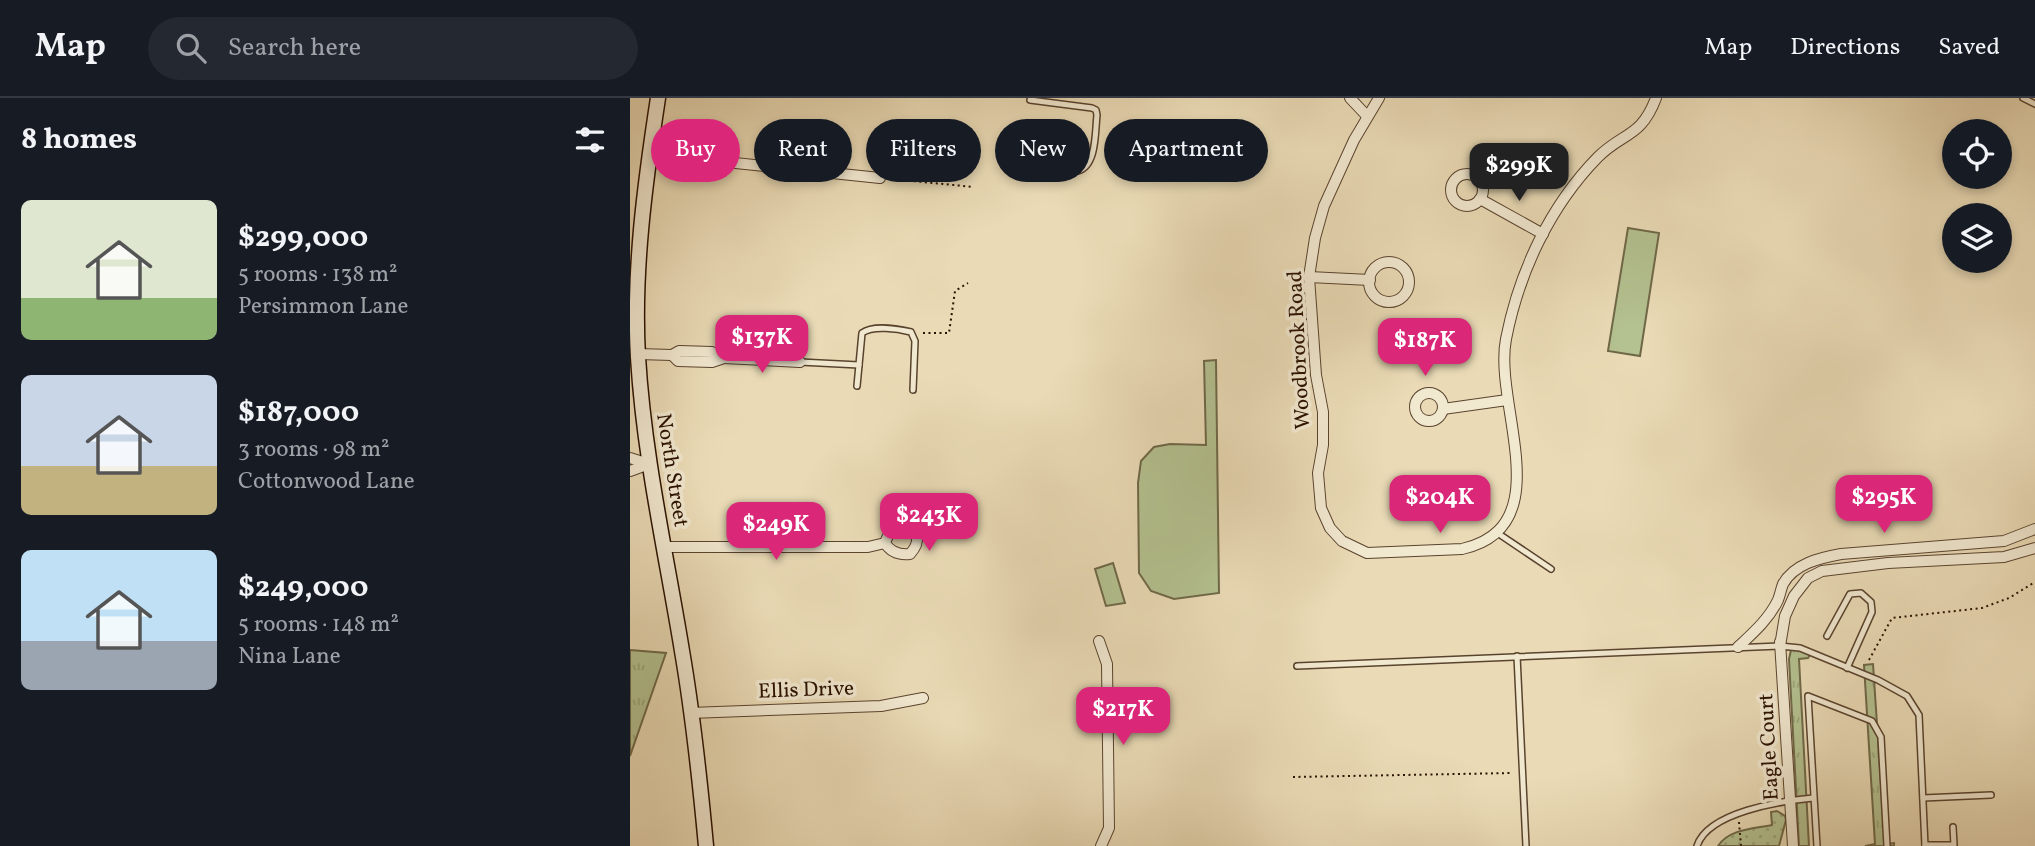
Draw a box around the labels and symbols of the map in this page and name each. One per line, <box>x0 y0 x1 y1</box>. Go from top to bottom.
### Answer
pin: $299K <box>1470 144 1568 203</box>
street label: Woodbrook Road <box>1281 270 1318 430</box>
pin: $137K <box>713 316 811 375</box>
pin: $187K <box>1376 318 1474 378</box>
street label: North Street <box>648 411 695 529</box>
pin: $204K <box>1391 476 1489 535</box>
pin: $295K <box>1835 476 1933 535</box>
pin: $243K <box>880 494 978 553</box>
pin: $249K <box>727 503 825 562</box>
street label: Ellis Drive <box>758 674 855 707</box>
pin: $217K <box>1074 688 1172 747</box>
street label: Eagle Court <box>1752 693 1787 801</box>

